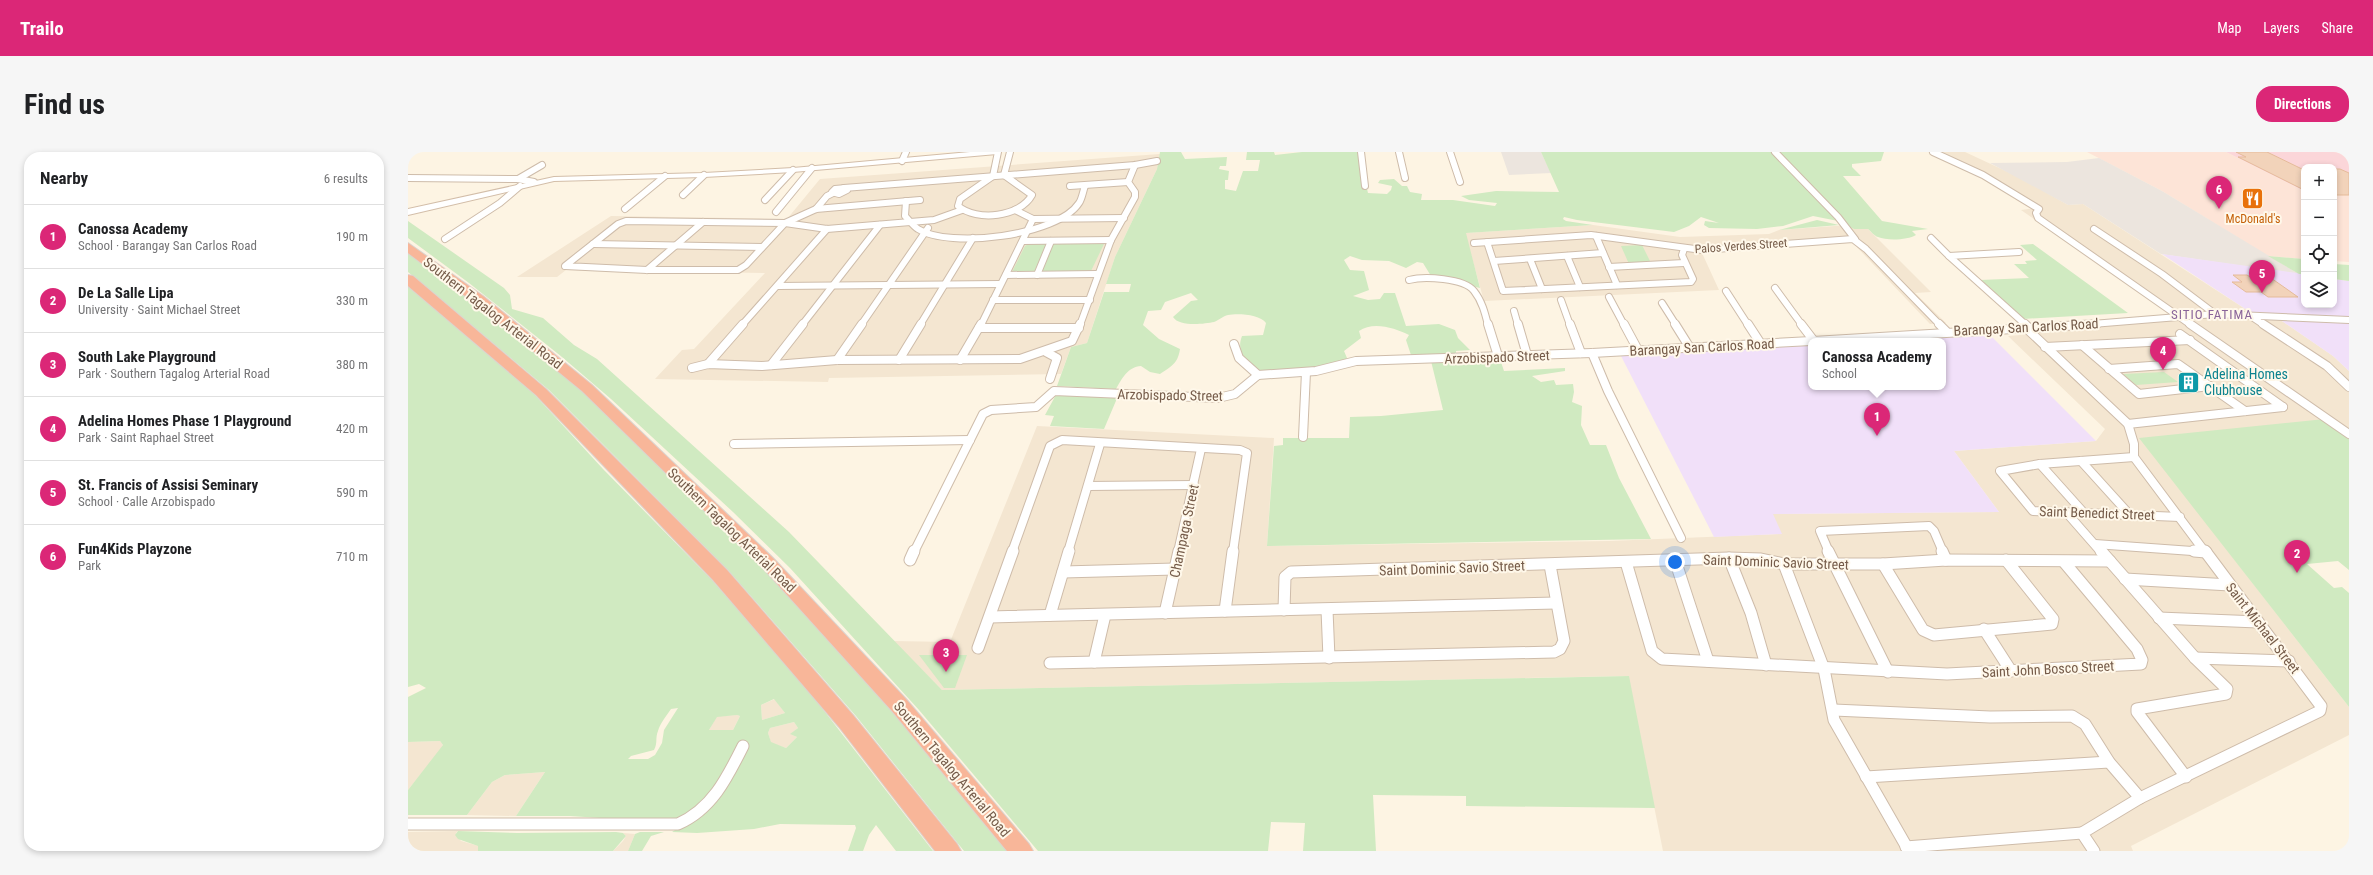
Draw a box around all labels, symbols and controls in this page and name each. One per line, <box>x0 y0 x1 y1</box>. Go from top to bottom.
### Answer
text: Trailo <box>20 17 64 40</box>
text: Map <box>2217 20 2241 36</box>
text: Layers <box>2263 20 2300 36</box>
text: Share <box>2322 20 2353 36</box>
button: Directions <box>2256 86 2349 122</box>
text: Find us <box>24 88 105 121</box>
map controls <box>2301 164 2337 308</box>
button: + <box>2301 164 2337 200</box>
text: Nearby <box>40 168 88 188</box>
text: 6 results <box>324 171 368 186</box>
pin: 6 <box>2206 176 2232 209</box>
restaurant icon: McDonald's <box>2240 185 2266 211</box>
button: − <box>2301 200 2337 236</box>
place label: McDonald's <box>2226 212 2280 226</box>
text: Canossa Academy <box>78 220 188 238</box>
text: 1 <box>50 229 56 244</box>
text: 190 m <box>336 229 368 244</box>
street label: Palos Verdes Street <box>1694 236 1788 256</box>
button: locate <box>2301 236 2337 272</box>
text: School · Barangay San Carlos Road <box>78 238 257 253</box>
street label: Southern Tagalog Arterial Road <box>420 254 566 372</box>
pin: 5 <box>2249 260 2275 293</box>
button: layers <box>2301 272 2337 308</box>
text: De La Salle Lipa <box>78 284 174 302</box>
text: 2 <box>50 293 56 308</box>
text: 330 m <box>336 293 368 308</box>
text: University · Saint Michael Street <box>78 302 240 317</box>
district label: SITIO FATIMA <box>2171 307 2253 322</box>
street label: Barangay San Carlos Road <box>1953 315 2099 339</box>
street label: Barangay San Carlos Road <box>1629 335 1775 359</box>
pin: 4 <box>2150 337 2176 370</box>
popup <box>1808 338 1946 390</box>
street label: Arzobispado Street <box>1444 347 1550 367</box>
text: South Lake Playground <box>78 348 216 366</box>
text: Canossa Academy <box>1822 348 1932 366</box>
text: 3 <box>50 357 56 372</box>
text: 380 m <box>336 357 368 372</box>
text: Park · Southern Tagalog Arterial Road <box>78 366 270 381</box>
text: School <box>1822 366 1857 381</box>
place label: Adelina Homes Clubhouse <box>2204 366 2288 398</box>
building icon: Adelina Homes Clubhouse <box>2176 369 2202 395</box>
street label: Arzobispado Street <box>1117 386 1223 404</box>
pin: 1 <box>1864 403 1890 436</box>
text: Adelina Homes Phase 1 Playground <box>78 412 292 430</box>
text: 4 <box>50 421 56 436</box>
text: 420 m <box>336 421 368 436</box>
text: Park · Saint Raphael Street <box>78 430 214 445</box>
street label: Southern Tagalog Arterial Road <box>665 465 799 595</box>
text: St. Francis of Assisi Seminary <box>78 476 258 494</box>
street label: Champaga Street <box>1166 483 1202 579</box>
text: 5 <box>50 485 56 500</box>
text: 590 m <box>336 485 368 500</box>
text: School · Calle Arzobispado <box>78 494 215 509</box>
street label: Saint Benedict Street <box>2039 503 2155 523</box>
text: Fun4Kids Playzone <box>78 540 192 558</box>
pin: 2 <box>2284 540 2310 573</box>
text: 6 <box>50 549 56 564</box>
text: 710 m <box>336 549 368 564</box>
street label: Saint Dominic Savio Street <box>1703 551 1849 573</box>
your location <box>1665 552 1685 572</box>
street label: Saint Dominic Savio Street <box>1379 557 1525 579</box>
text: Park <box>78 558 101 573</box>
street label: Saint Michael Street <box>2223 579 2303 677</box>
pin: 3 <box>933 639 959 672</box>
street label: Saint John Bosco Street <box>1981 658 2115 680</box>
street label: Southern Tagalog Arterial Road <box>891 698 1013 840</box>

